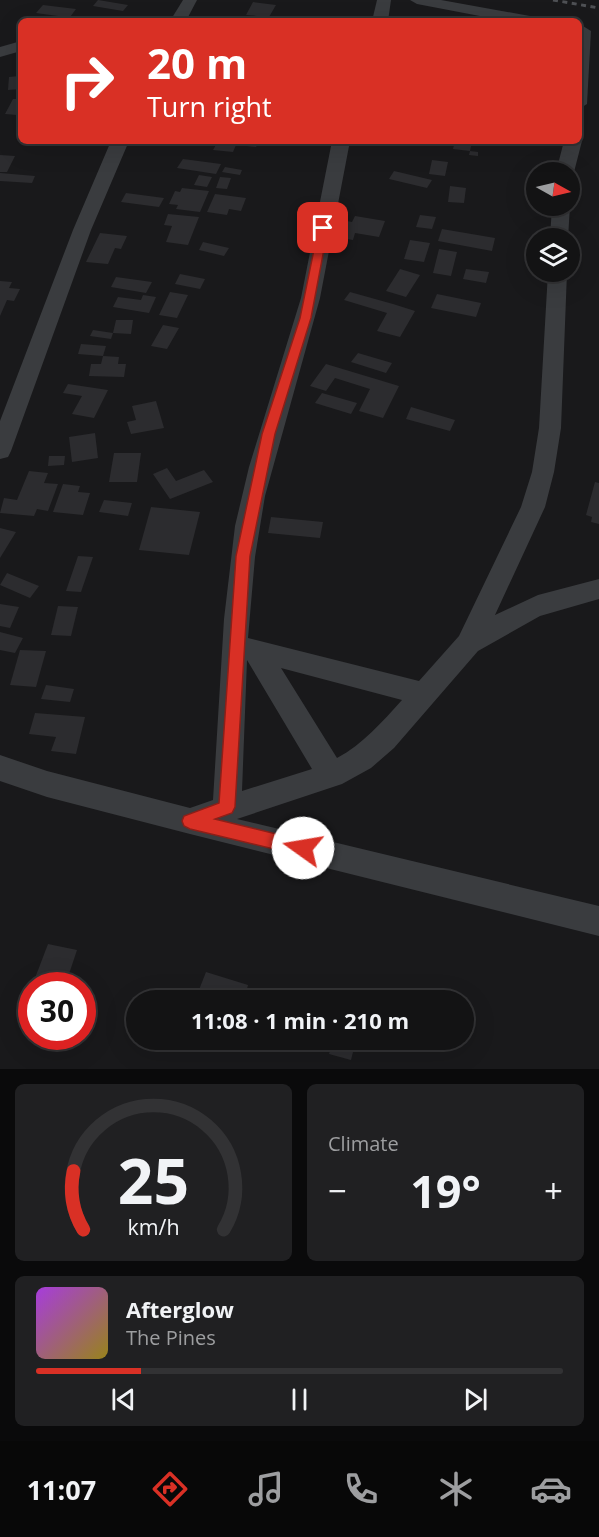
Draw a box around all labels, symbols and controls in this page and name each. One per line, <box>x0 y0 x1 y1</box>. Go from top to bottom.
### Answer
text: 20 m <box>147 34 247 91</box>
icon: right <box>48 42 126 120</box>
text: Turn right <box>147 88 272 125</box>
north arrow <box>526 162 580 216</box>
map controls <box>526 162 580 282</box>
pin <box>297 202 348 253</box>
icon: arrive <box>306 211 339 244</box>
button: layers <box>526 228 580 282</box>
position arrow <box>271 816 335 880</box>
speed limit sign: 30 <box>18 972 96 1050</box>
text: 11:08 · 1 min · 210 m <box>191 1005 409 1035</box>
text: Climate <box>328 1130 399 1157</box>
text: 25 <box>118 1137 189 1222</box>
text: 19° <box>410 1160 481 1221</box>
text: − <box>328 1168 347 1213</box>
text: + <box>544 1168 563 1213</box>
text: km/h <box>127 1212 180 1241</box>
text: Afterglow <box>126 1294 234 1324</box>
text: The Pines <box>126 1324 216 1351</box>
icon: previous <box>107 1383 140 1416</box>
icon: pause <box>283 1383 316 1416</box>
icon: next <box>459 1383 492 1416</box>
icon: directions <box>149 1468 191 1510</box>
icon: music <box>245 1468 287 1510</box>
icon: phone <box>340 1468 382 1510</box>
icon: climate <box>435 1468 477 1510</box>
icon: car <box>530 1468 572 1510</box>
text: 11:07 <box>27 1471 96 1508</box>

